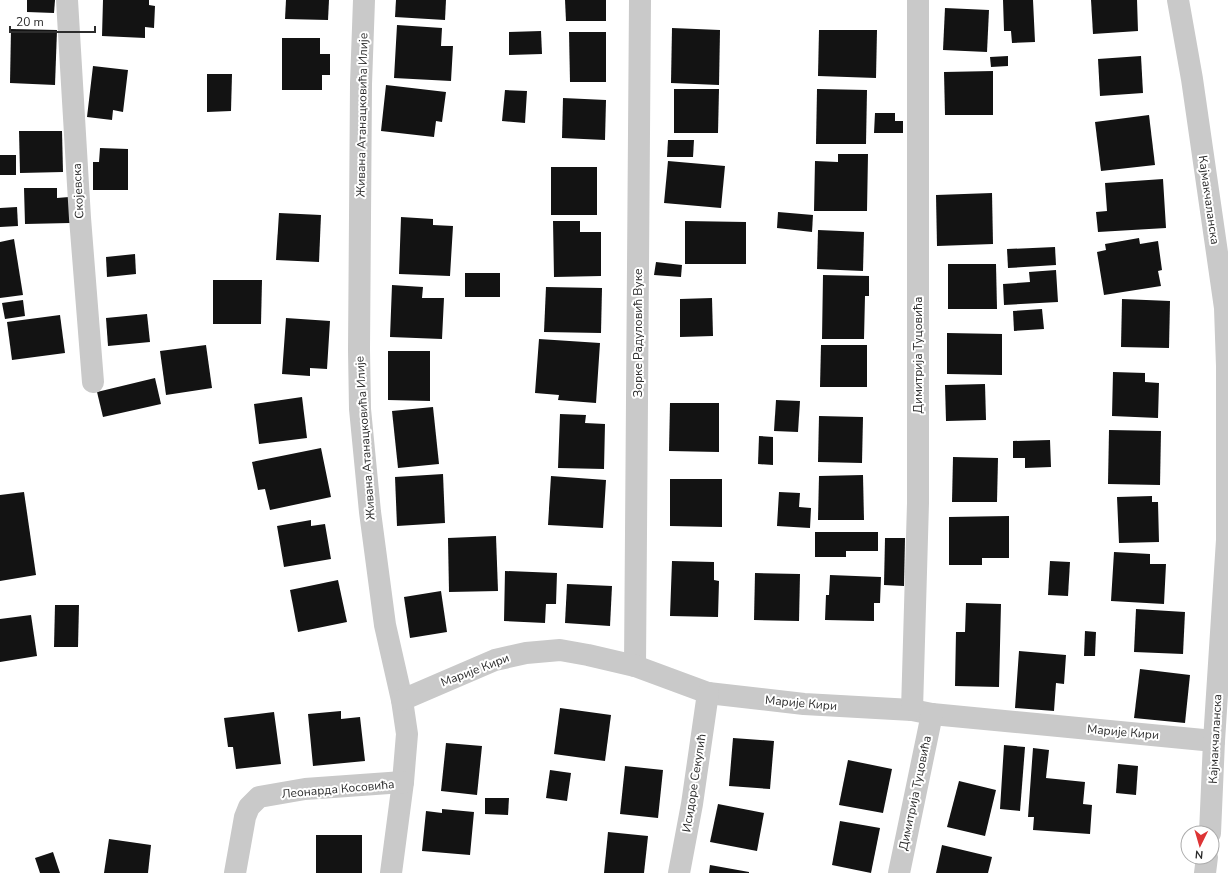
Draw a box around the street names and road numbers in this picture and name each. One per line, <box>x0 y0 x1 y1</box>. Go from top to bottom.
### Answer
street label: Живана Атанацковића Илије <box>353 33 371 197</box>
street label: Кајмакчаланска <box>1195 154 1223 246</box>
street label: Скојевска <box>69 163 87 219</box>
street label: Зорке Радуловић Вуке <box>630 269 646 397</box>
street label: Димитрија Туцовића <box>910 297 926 413</box>
street label: Живана Атанацковића Илије <box>351 355 379 521</box>
street label: Марије Кири <box>438 650 512 690</box>
street label: Марије Кири <box>764 692 838 714</box>
street label: Кајмакчаланска <box>1205 694 1225 784</box>
street label: Марије Кири <box>1086 721 1160 743</box>
street label: Исидоре Секулић <box>678 733 710 833</box>
street label: Димитрија Туцовића <box>895 734 935 852</box>
street label: Леонарда Косовића <box>281 776 395 802</box>

